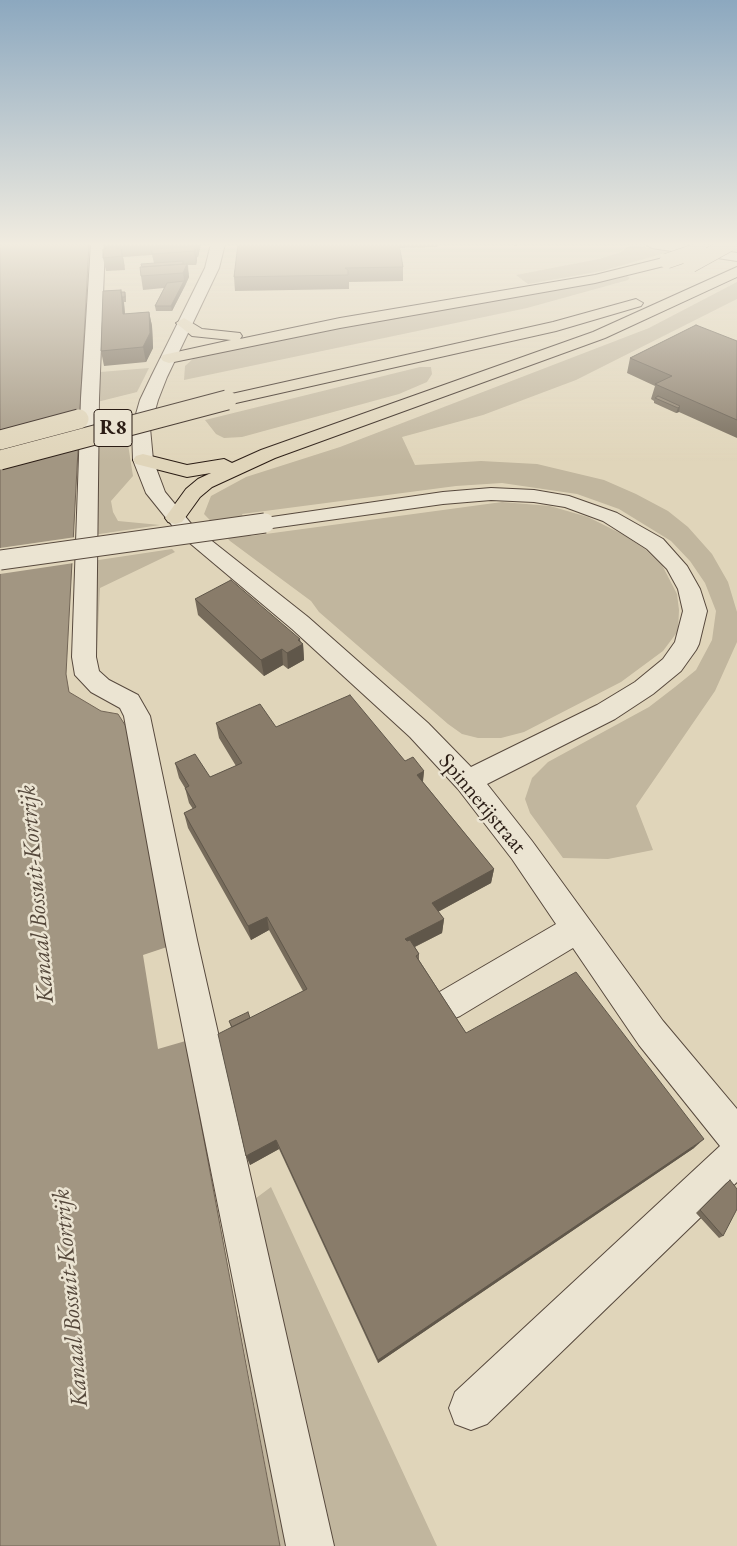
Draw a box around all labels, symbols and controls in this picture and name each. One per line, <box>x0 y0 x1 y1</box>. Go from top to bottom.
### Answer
road number: R8 <box>94 409 132 446</box>
street label: Spinnerijstraat <box>433 749 531 859</box>
water label: Kanaal Bossuit-Kortrijk <box>13 784 61 1004</box>
water label: Kanaal Bossuit-Kortrijk <box>47 1188 95 1408</box>

